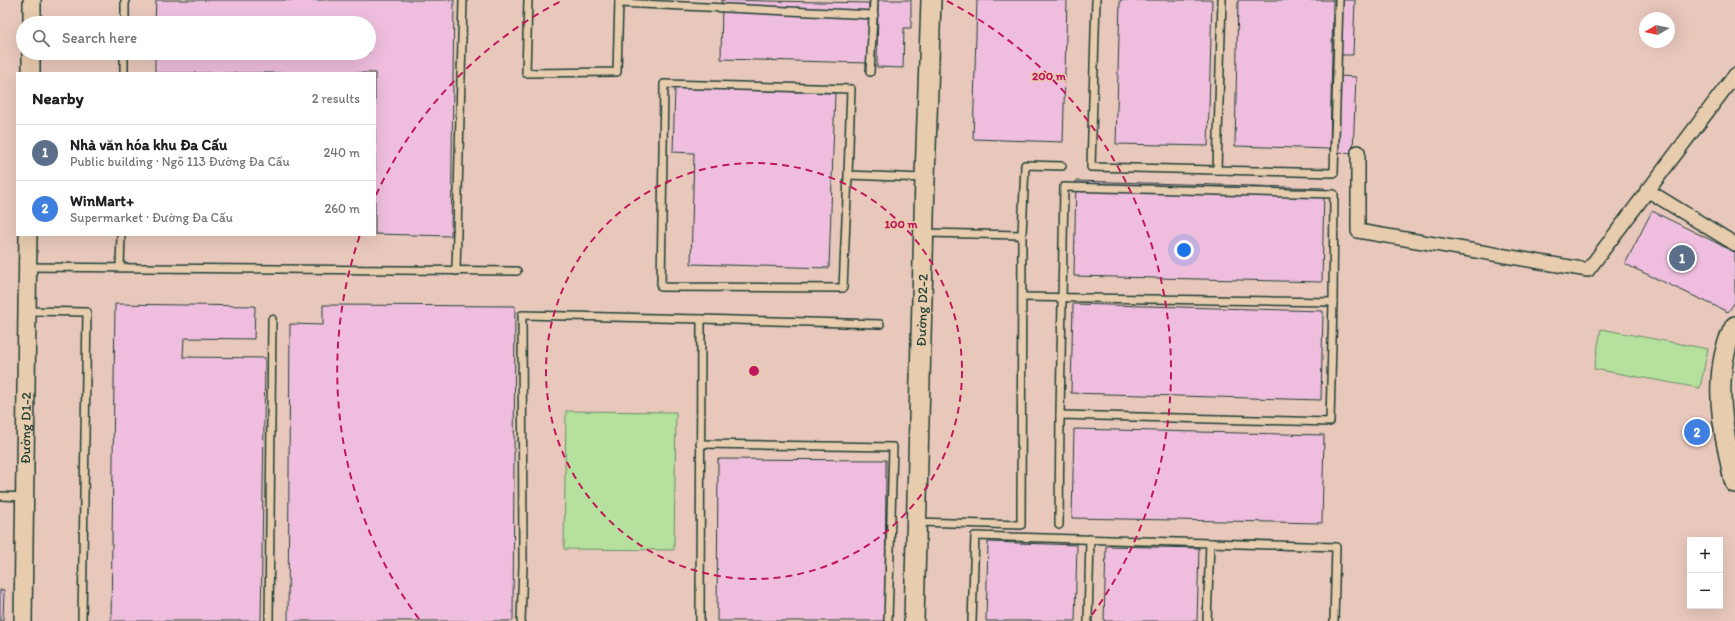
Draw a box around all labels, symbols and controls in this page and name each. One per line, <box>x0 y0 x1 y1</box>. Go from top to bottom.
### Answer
north arrow <box>1639 12 1675 48</box>
search box <box>16 16 376 60</box>
icon: search <box>30 27 52 49</box>
text: Search here <box>62 29 137 47</box>
text: 200 m <box>1032 69 1067 83</box>
text: Nearby <box>32 88 84 108</box>
text: 2 results <box>312 91 360 106</box>
text: Nhà văn hóa khu Đa Cấu <box>70 136 227 154</box>
text: 1 <box>42 145 48 160</box>
text: 240 m <box>323 145 360 160</box>
text: Public building · Ngõ 113 Đường Đa Cấu <box>70 154 290 169</box>
text: WinMart+ <box>70 192 134 210</box>
text: 2 <box>42 201 48 216</box>
text: 260 m <box>324 201 360 216</box>
text: Supermarket · Đường Đa Cấu <box>70 210 233 225</box>
text: 100 m <box>884 217 918 231</box>
your location <box>1174 240 1194 260</box>
pin: 1 <box>1669 243 1695 273</box>
street label: Đường D2-2 <box>913 273 932 347</box>
centre of rings <box>747 364 761 378</box>
street label: Đường D1-2 <box>17 391 35 464</box>
pin: 2 <box>1684 417 1710 447</box>
map controls <box>1687 537 1723 609</box>
button: + <box>1687 537 1723 573</box>
button: − <box>1687 573 1723 609</box>

